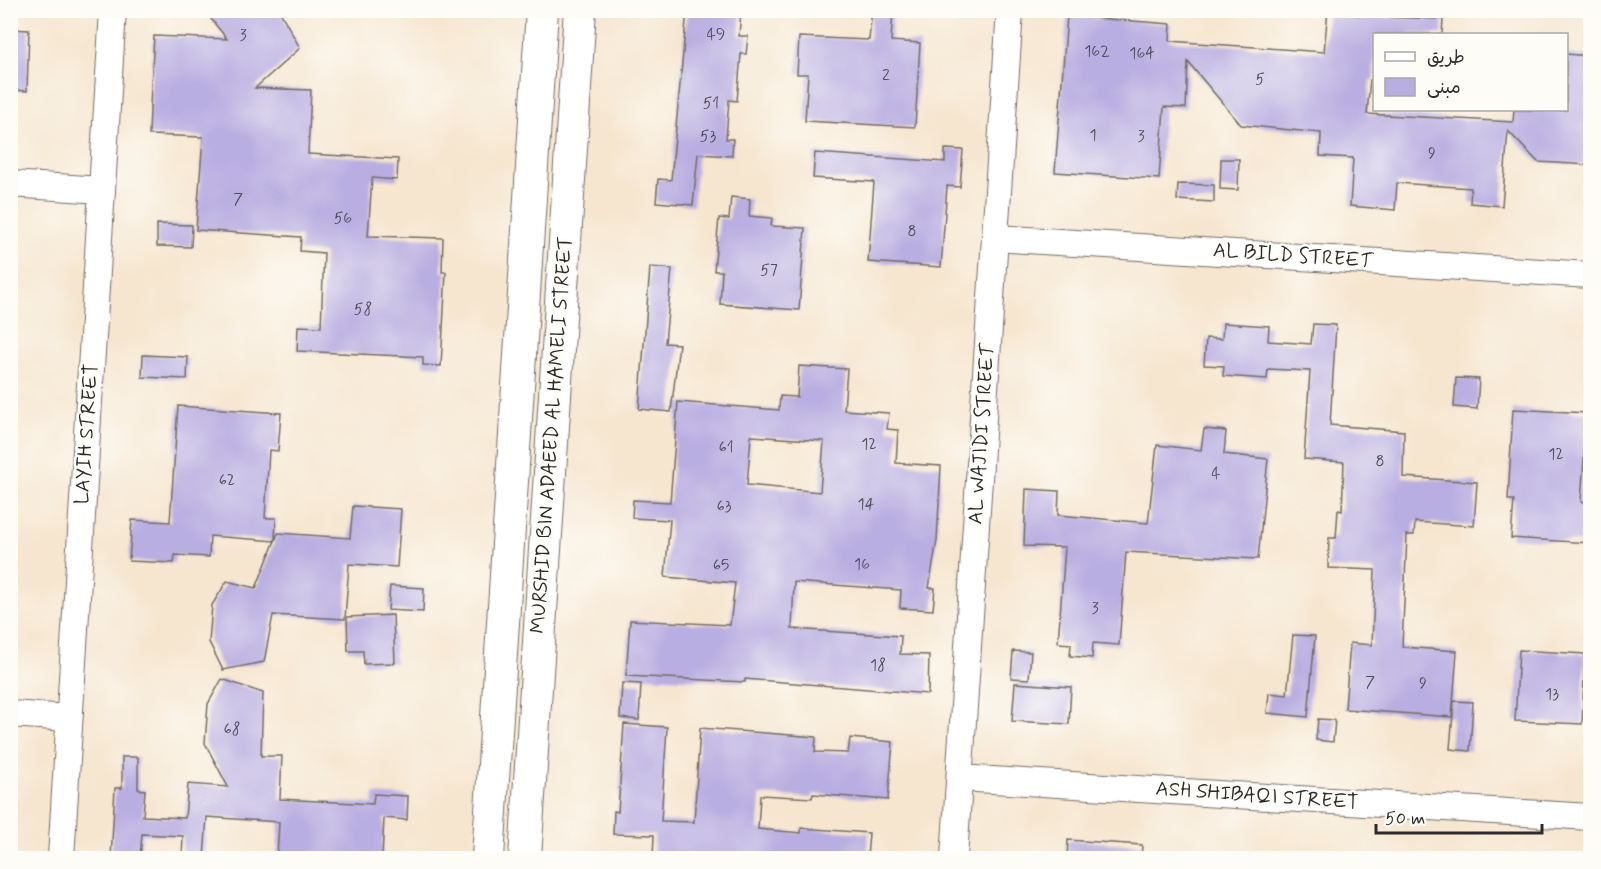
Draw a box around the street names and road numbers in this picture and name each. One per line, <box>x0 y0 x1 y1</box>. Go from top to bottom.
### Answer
street label: MURSHID BIN ADAEED AL HAMELI STREET <box>525 235 579 635</box>
street label: AL BILD STREET <box>1212 237 1375 275</box>
street label: AL WAJIDI STREET <box>962 341 1002 525</box>
street label: LAYIH STREET <box>69 363 105 505</box>
street label: ASH SHIBAQI STREET <box>1155 775 1359 817</box>

